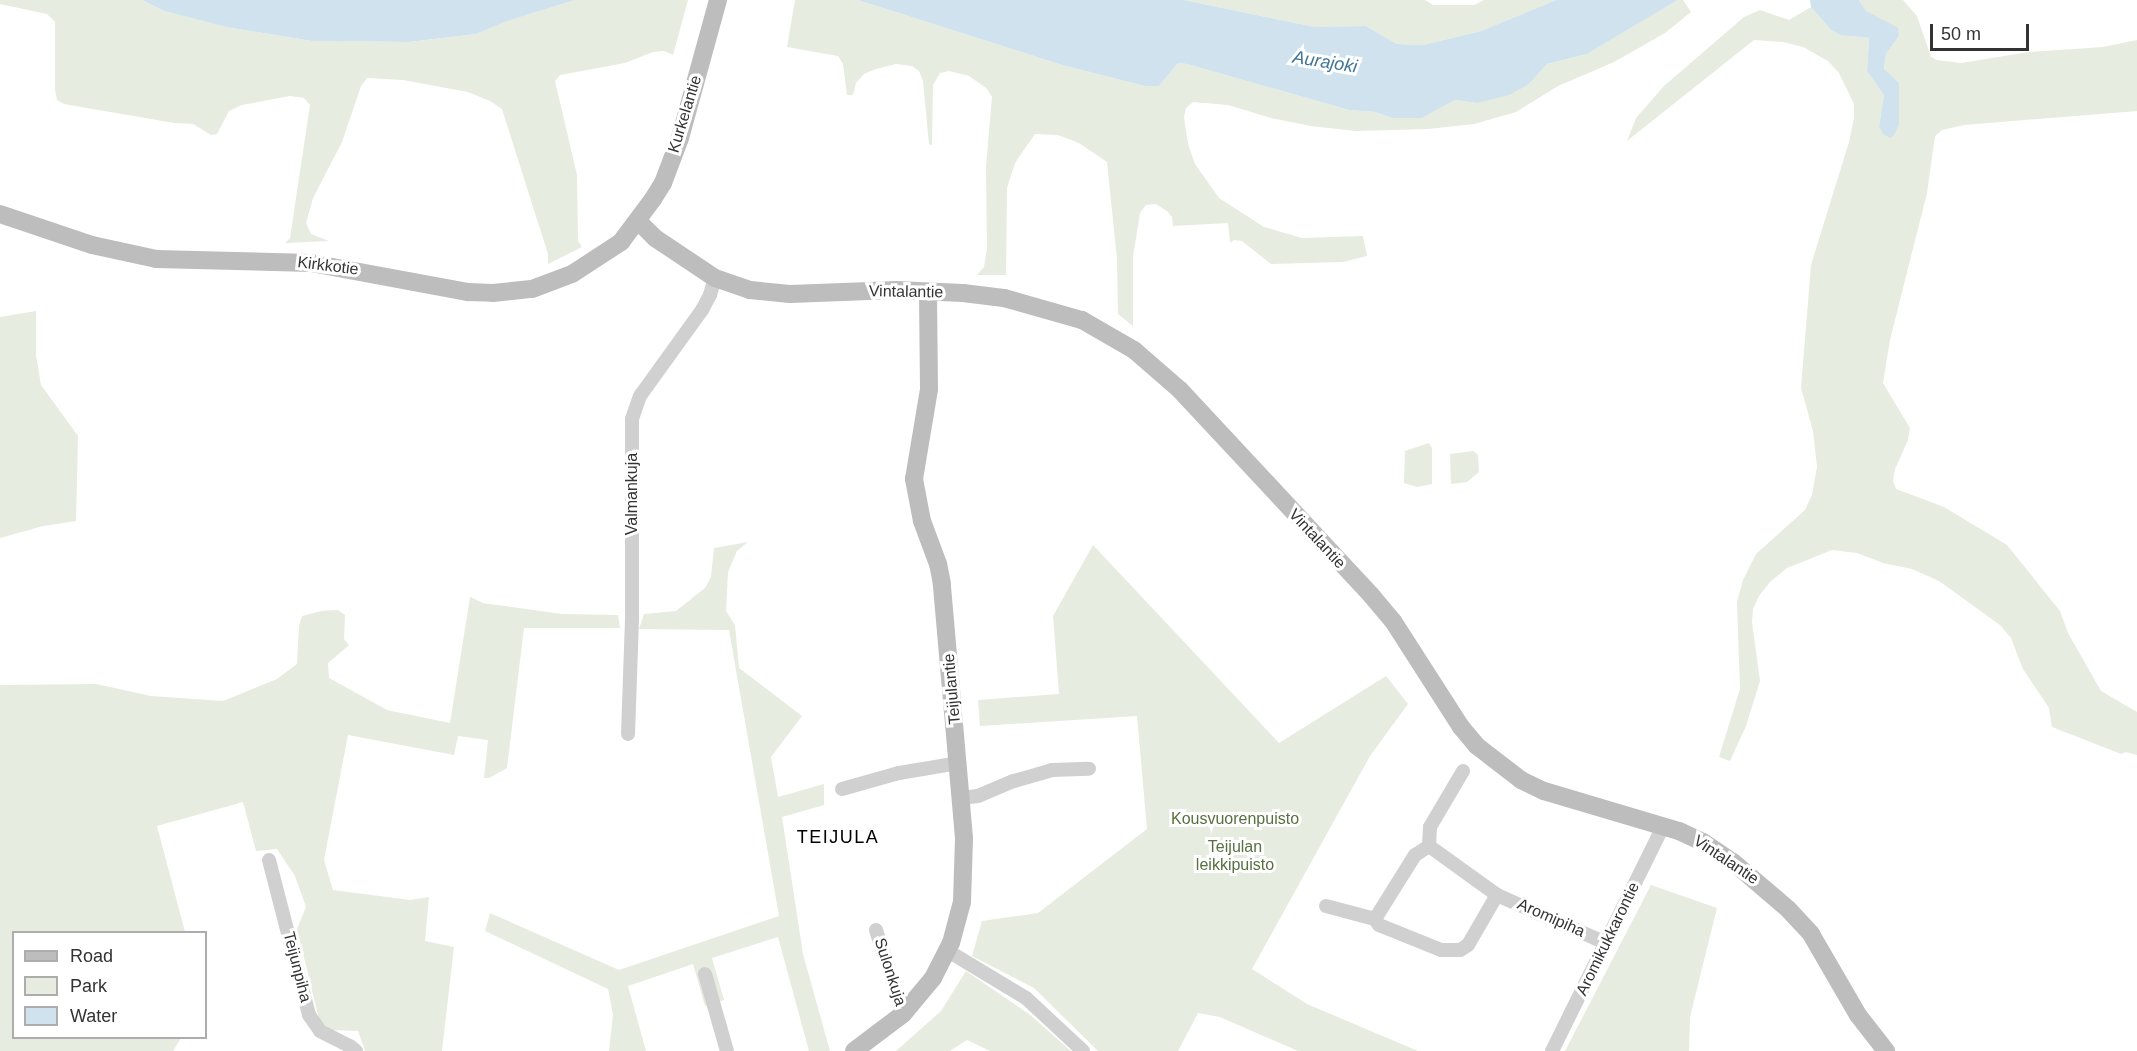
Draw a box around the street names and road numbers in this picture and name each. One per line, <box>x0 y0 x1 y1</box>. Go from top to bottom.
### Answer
street label: Kurkelantie <box>664 73 706 155</box>
street label: Kirkkotie <box>296 253 360 279</box>
street label: Vintalantie <box>869 282 943 302</box>
street label: Valmankuja <box>622 453 642 535</box>
street label: Vintalantie <box>1285 505 1349 573</box>
street label: Teijulantie <box>939 653 965 725</box>
street label: Vintalantie <box>1690 831 1762 889</box>
street label: Aromikukkarontie <box>1572 879 1644 999</box>
street label: Aromipiha <box>1514 895 1588 941</box>
street label: Teijunpiha <box>279 930 315 1004</box>
street label: Sulonkuja <box>870 936 910 1008</box>

